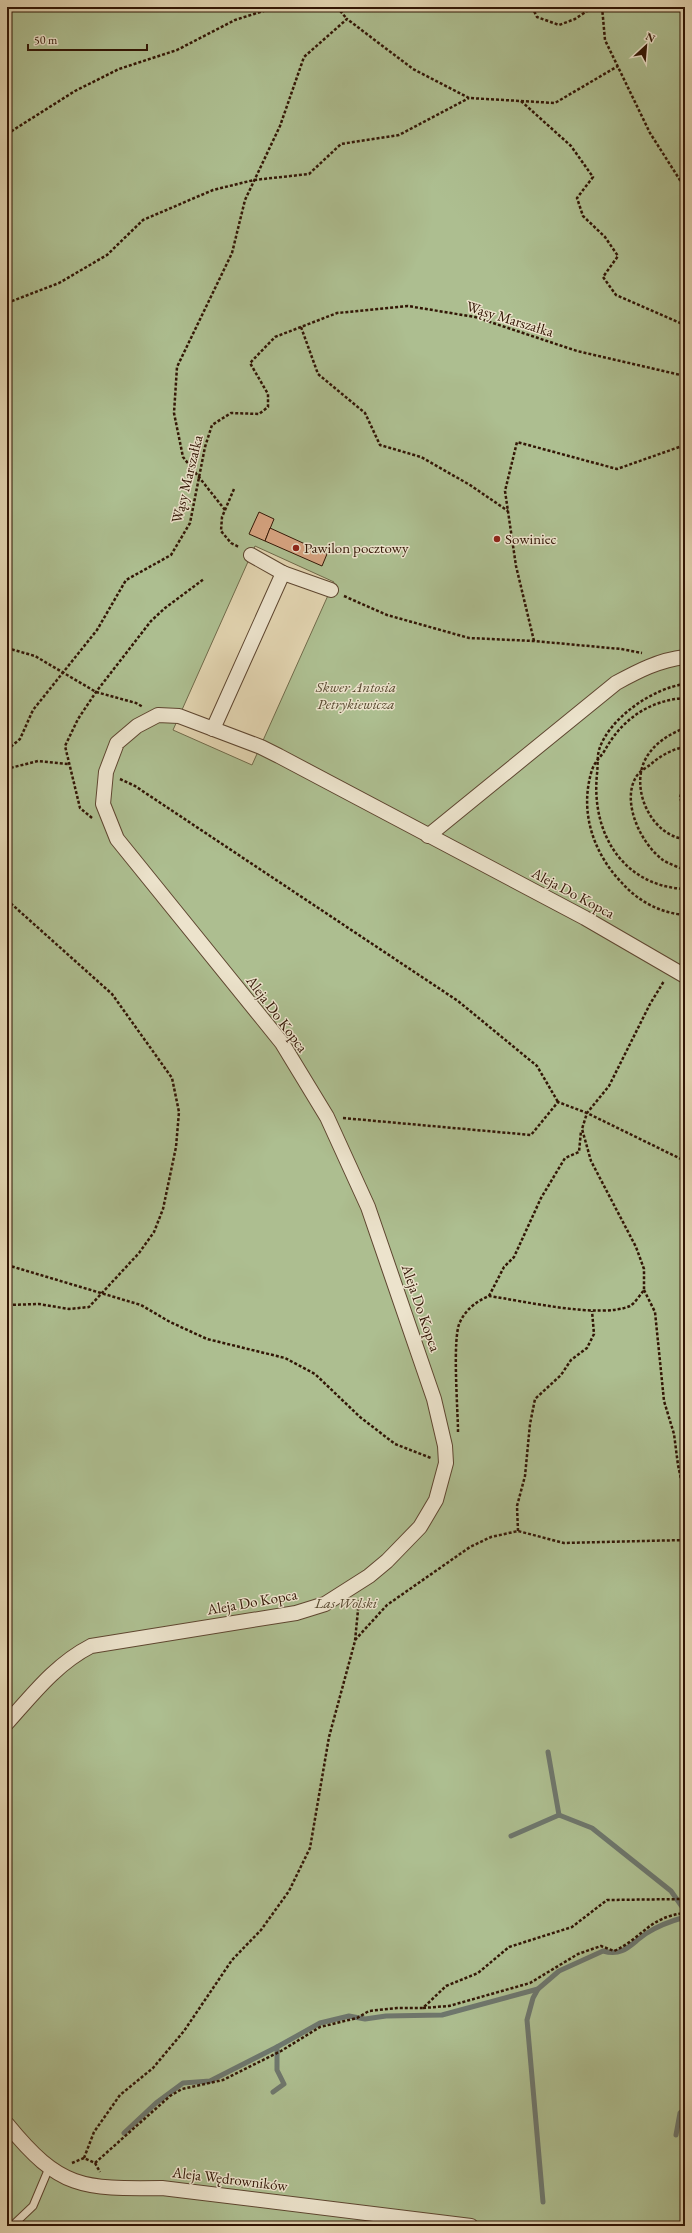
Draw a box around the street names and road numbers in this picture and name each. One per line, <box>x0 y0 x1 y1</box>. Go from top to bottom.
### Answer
street label: Wąsy Marszałka <box>464 296 556 341</box>
street label: Wąsy Marszałka <box>166 433 207 525</box>
street label: Aleja Do Kopca <box>528 862 618 922</box>
street label: Aleja Do Kopca <box>242 971 312 1056</box>
street label: Aleja Do Kopca <box>397 1261 445 1354</box>
street label: Aleja Do Kopca <box>204 1584 298 1619</box>
street label: Aleja Wędrowników <box>170 2162 290 2195</box>

